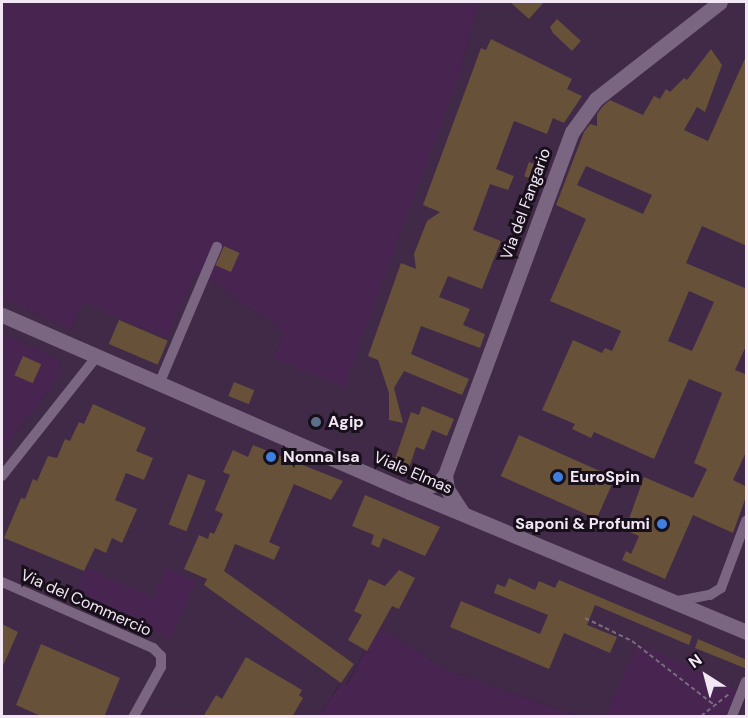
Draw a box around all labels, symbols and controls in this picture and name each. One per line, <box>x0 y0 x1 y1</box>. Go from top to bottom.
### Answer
street label: Via del Fangario <box>497 146 555 262</box>
place label: Agip <box>328 412 364 432</box>
marker: Agip <box>309 415 323 429</box>
place label: Nonna Isa <box>283 447 360 467</box>
street label: Viale Elmas <box>371 448 455 498</box>
marker: Nonna Isa <box>264 450 278 464</box>
place label: EuroSpin <box>570 467 640 487</box>
marker: EuroSpin <box>551 470 565 484</box>
place label: Saponi & Profumi <box>515 514 650 534</box>
marker: Saponi & Profumi <box>655 517 669 531</box>
street label: Via del Commercio <box>18 566 154 640</box>
north arrow <box>676 646 736 706</box>
text: N <box>684 649 706 673</box>

